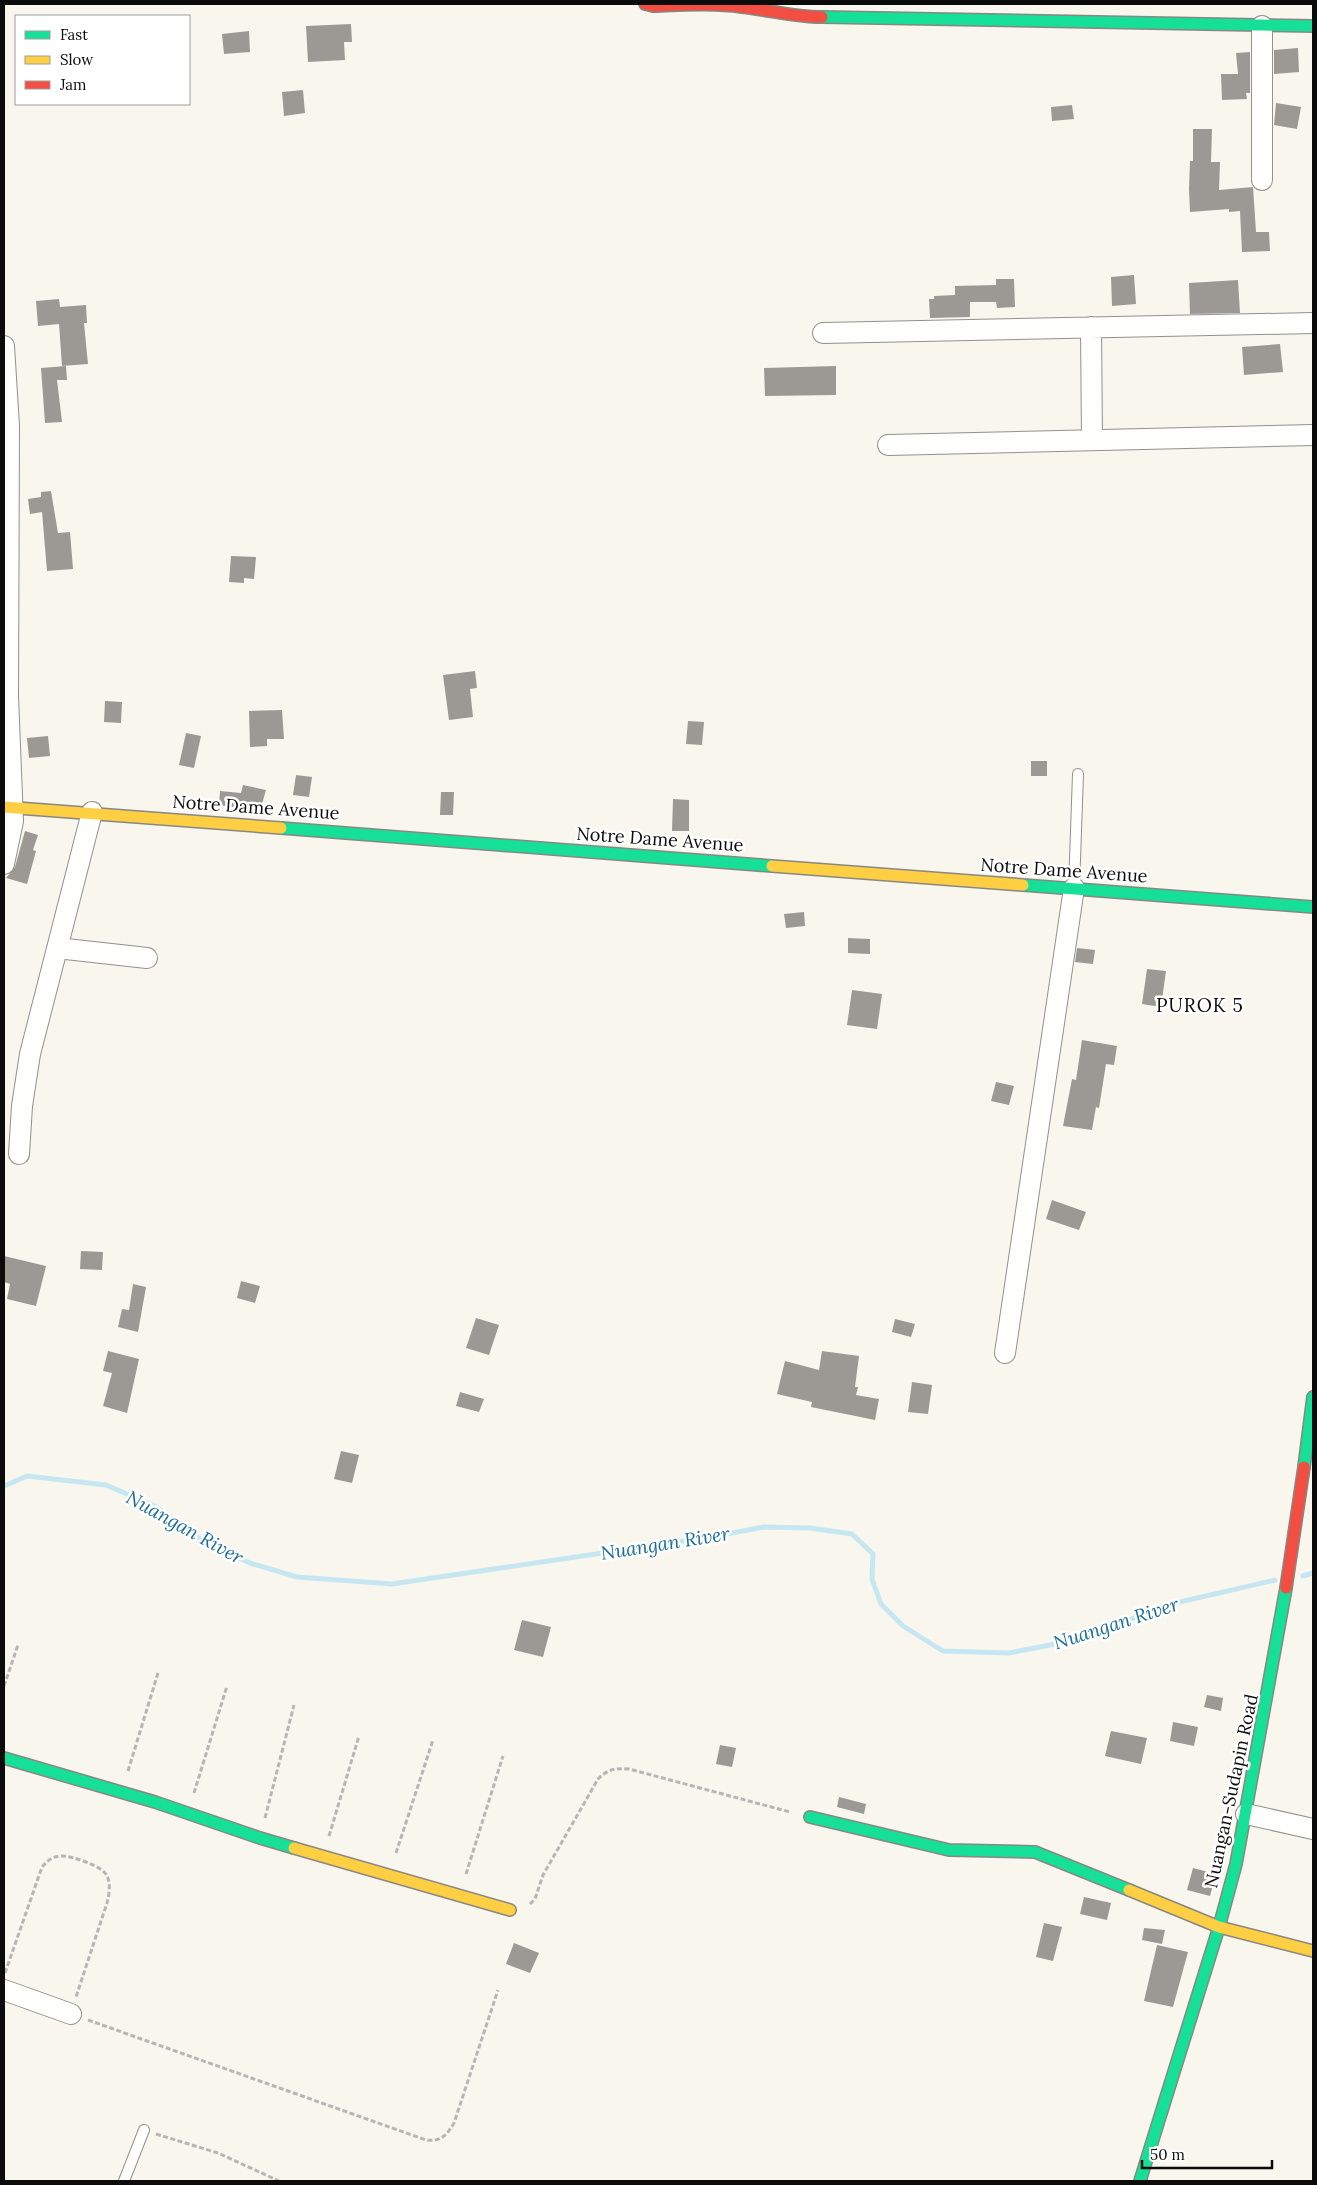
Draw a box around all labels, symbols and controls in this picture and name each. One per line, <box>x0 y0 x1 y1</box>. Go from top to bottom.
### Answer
legend <box>15 15 190 105</box>
text: Fast <box>60 25 88 44</box>
text: Slow <box>60 50 93 69</box>
text: Jam <box>59 75 87 94</box>
street label: Notre Dame Avenue <box>172 790 341 824</box>
street label: Notre Dame Avenue <box>576 822 745 856</box>
street label: Notre Dame Avenue <box>980 853 1149 887</box>
district label: PUROK 5 <box>1156 993 1244 1017</box>
water label: Nuangan River <box>122 1485 248 1569</box>
water label: Nuangan River <box>599 1521 732 1565</box>
water label: Nuangan River <box>1050 1591 1182 1655</box>
street label: Nuangan-Sudapin Road <box>1199 1692 1263 1890</box>
scale bar <box>1142 2138 1272 2170</box>
text: 50 m <box>1150 2145 1185 2164</box>

